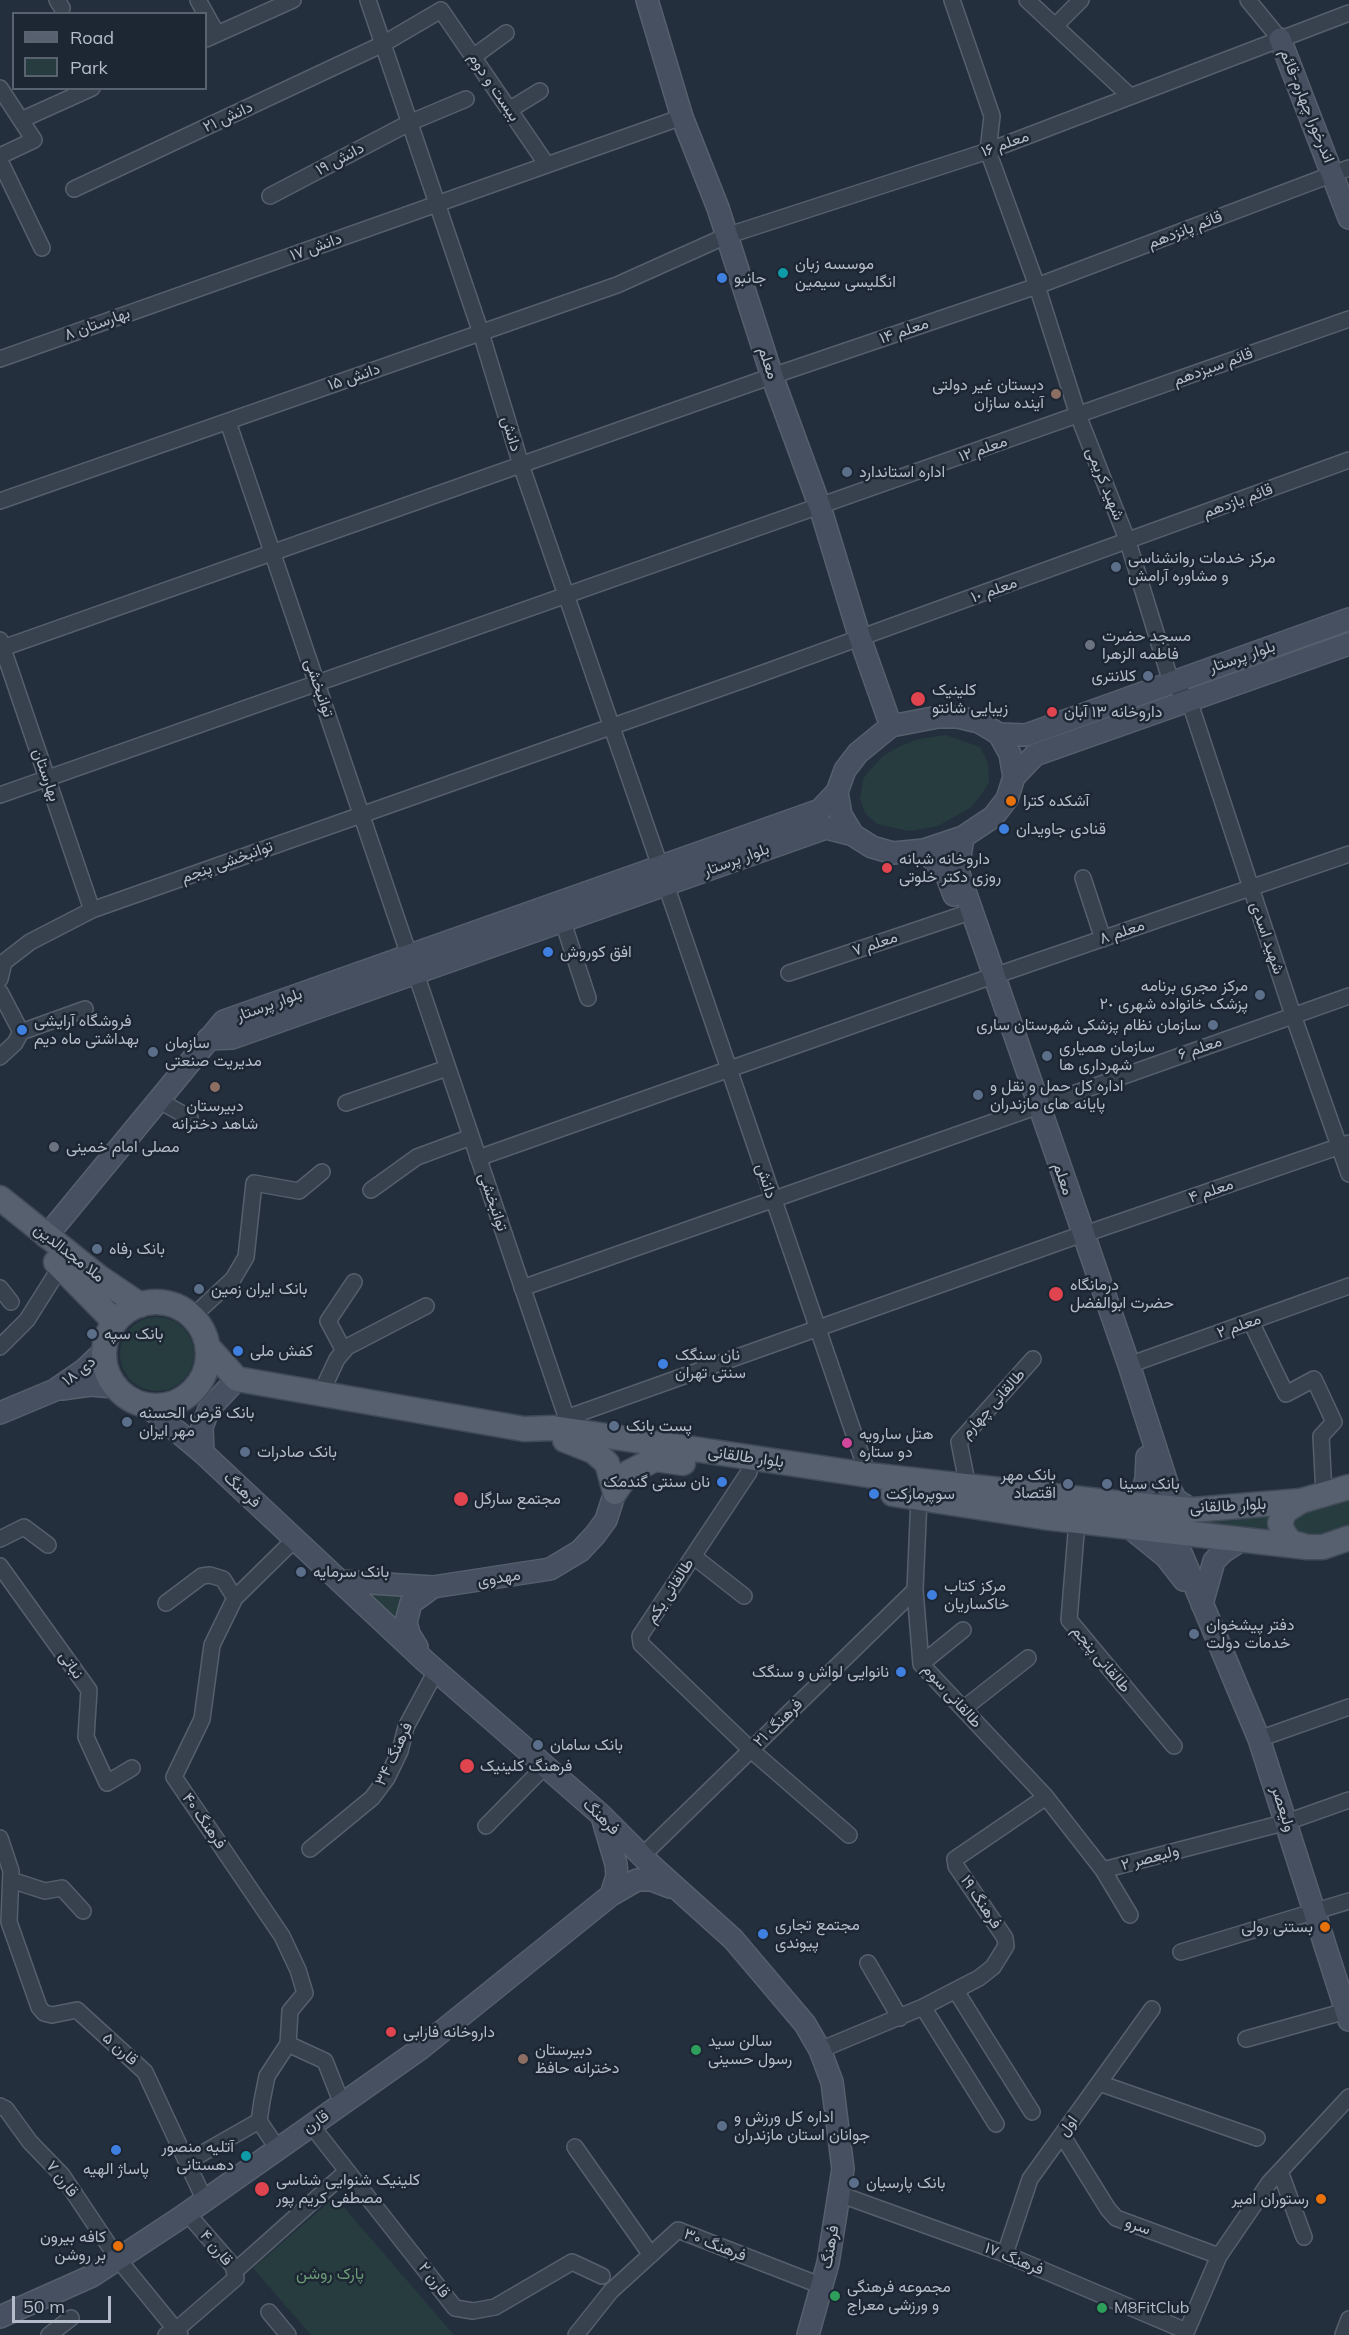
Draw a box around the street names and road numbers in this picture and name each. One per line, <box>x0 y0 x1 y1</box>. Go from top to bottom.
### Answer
street label: اندرخورا چهارم-قائم <box>1275 46 1339 166</box>
street label: بیست و دوم <box>464 49 524 125</box>
street label: دانش ٢١ <box>200 97 256 137</box>
street label: معلم ۱۶ <box>978 127 1032 161</box>
street label: دانش ١٩ <box>312 138 368 180</box>
street label: قائم پانزدهم <box>1145 207 1225 253</box>
street label: دانش ۱۷ <box>287 229 345 265</box>
street label: بهارستان ٨ <box>62 303 132 345</box>
street label: معلم ۱۴ <box>877 314 931 348</box>
street label: معلم <box>754 344 782 382</box>
street label: قائم سیزدهم <box>1170 344 1256 390</box>
street label: دانش ۱۵ <box>325 359 383 395</box>
street label: دانش <box>497 414 525 454</box>
street label: معلم ١٢ <box>956 431 1010 467</box>
street label: شهید کریمی <box>1082 445 1128 523</box>
street label: قائم یازدهم <box>1200 479 1276 523</box>
street label: معلم ١٠ <box>968 573 1020 607</box>
street label: بلوار پرستار <box>1206 637 1278 677</box>
street label: توانبخشی <box>300 656 338 720</box>
street label: بهارستان <box>28 746 64 804</box>
street label: توانبخشی پنجم <box>178 837 276 887</box>
street label: بلوار پرستار <box>700 839 772 881</box>
street label: شهید اسدی <box>1246 899 1288 977</box>
street label: معلم ۸ <box>1097 915 1147 949</box>
street label: معلم ٧ <box>850 927 900 961</box>
street label: بلوار پرستار <box>233 984 305 1026</box>
street label: معلم ۶ <box>1176 1032 1224 1064</box>
street label: معلم <box>1049 1160 1077 1198</box>
street label: دانش <box>751 1161 781 1201</box>
street label: توانبخشی <box>474 1170 512 1234</box>
street label: معلم ۴ <box>1186 1174 1236 1208</box>
street label: ملا مجدالدین <box>30 1220 108 1286</box>
street label: معلم ٢ <box>1214 1309 1264 1343</box>
street label: ۱۸ دی <box>58 1352 100 1390</box>
street label: طالقانی چهارم <box>957 1365 1029 1443</box>
street label: بلوار طالقانی <box>707 1442 785 1472</box>
street label: فرهنگ <box>219 1468 265 1512</box>
street label: بلوار طالقانی <box>1189 1494 1267 1518</box>
street label: طالقانی یکم <box>642 1555 698 1627</box>
street label: مهدوی <box>476 1565 522 1591</box>
street label: طالقانی پنجم <box>1067 1621 1135 1697</box>
street label: نباتی <box>55 1647 87 1683</box>
street label: طالقانی سوم <box>918 1660 986 1732</box>
street label: فرهنگ ۲۱ <box>749 1695 807 1751</box>
street label: فرهنگ ۳۴ <box>371 1719 417 1789</box>
street label: ولیعصر <box>1267 1784 1299 1834</box>
street label: فرهنگ ۴۰ <box>178 1789 230 1853</box>
street label: فرهنگ <box>579 1795 623 1839</box>
street label: ولیعصر ٢ <box>1119 1841 1181 1875</box>
street label: فرهنگ ۱۹ <box>956 1872 1006 1932</box>
street label: قارن ۵ <box>98 2028 142 2070</box>
street label: قارن <box>299 2106 333 2138</box>
street label: اول <box>1054 2112 1082 2140</box>
street label: قارن ٧ <box>42 2157 82 2201</box>
street label: سرو <box>1123 2213 1153 2239</box>
street label: فرهنگ ۳۰ <box>681 2224 749 2266</box>
street label: فرهنگ <box>817 2224 843 2270</box>
street label: قارن ۴ <box>196 2226 236 2270</box>
street label: فرهنگ ۱۷ <box>982 2238 1046 2280</box>
street label: قارن ٢ <box>414 2258 454 2302</box>

